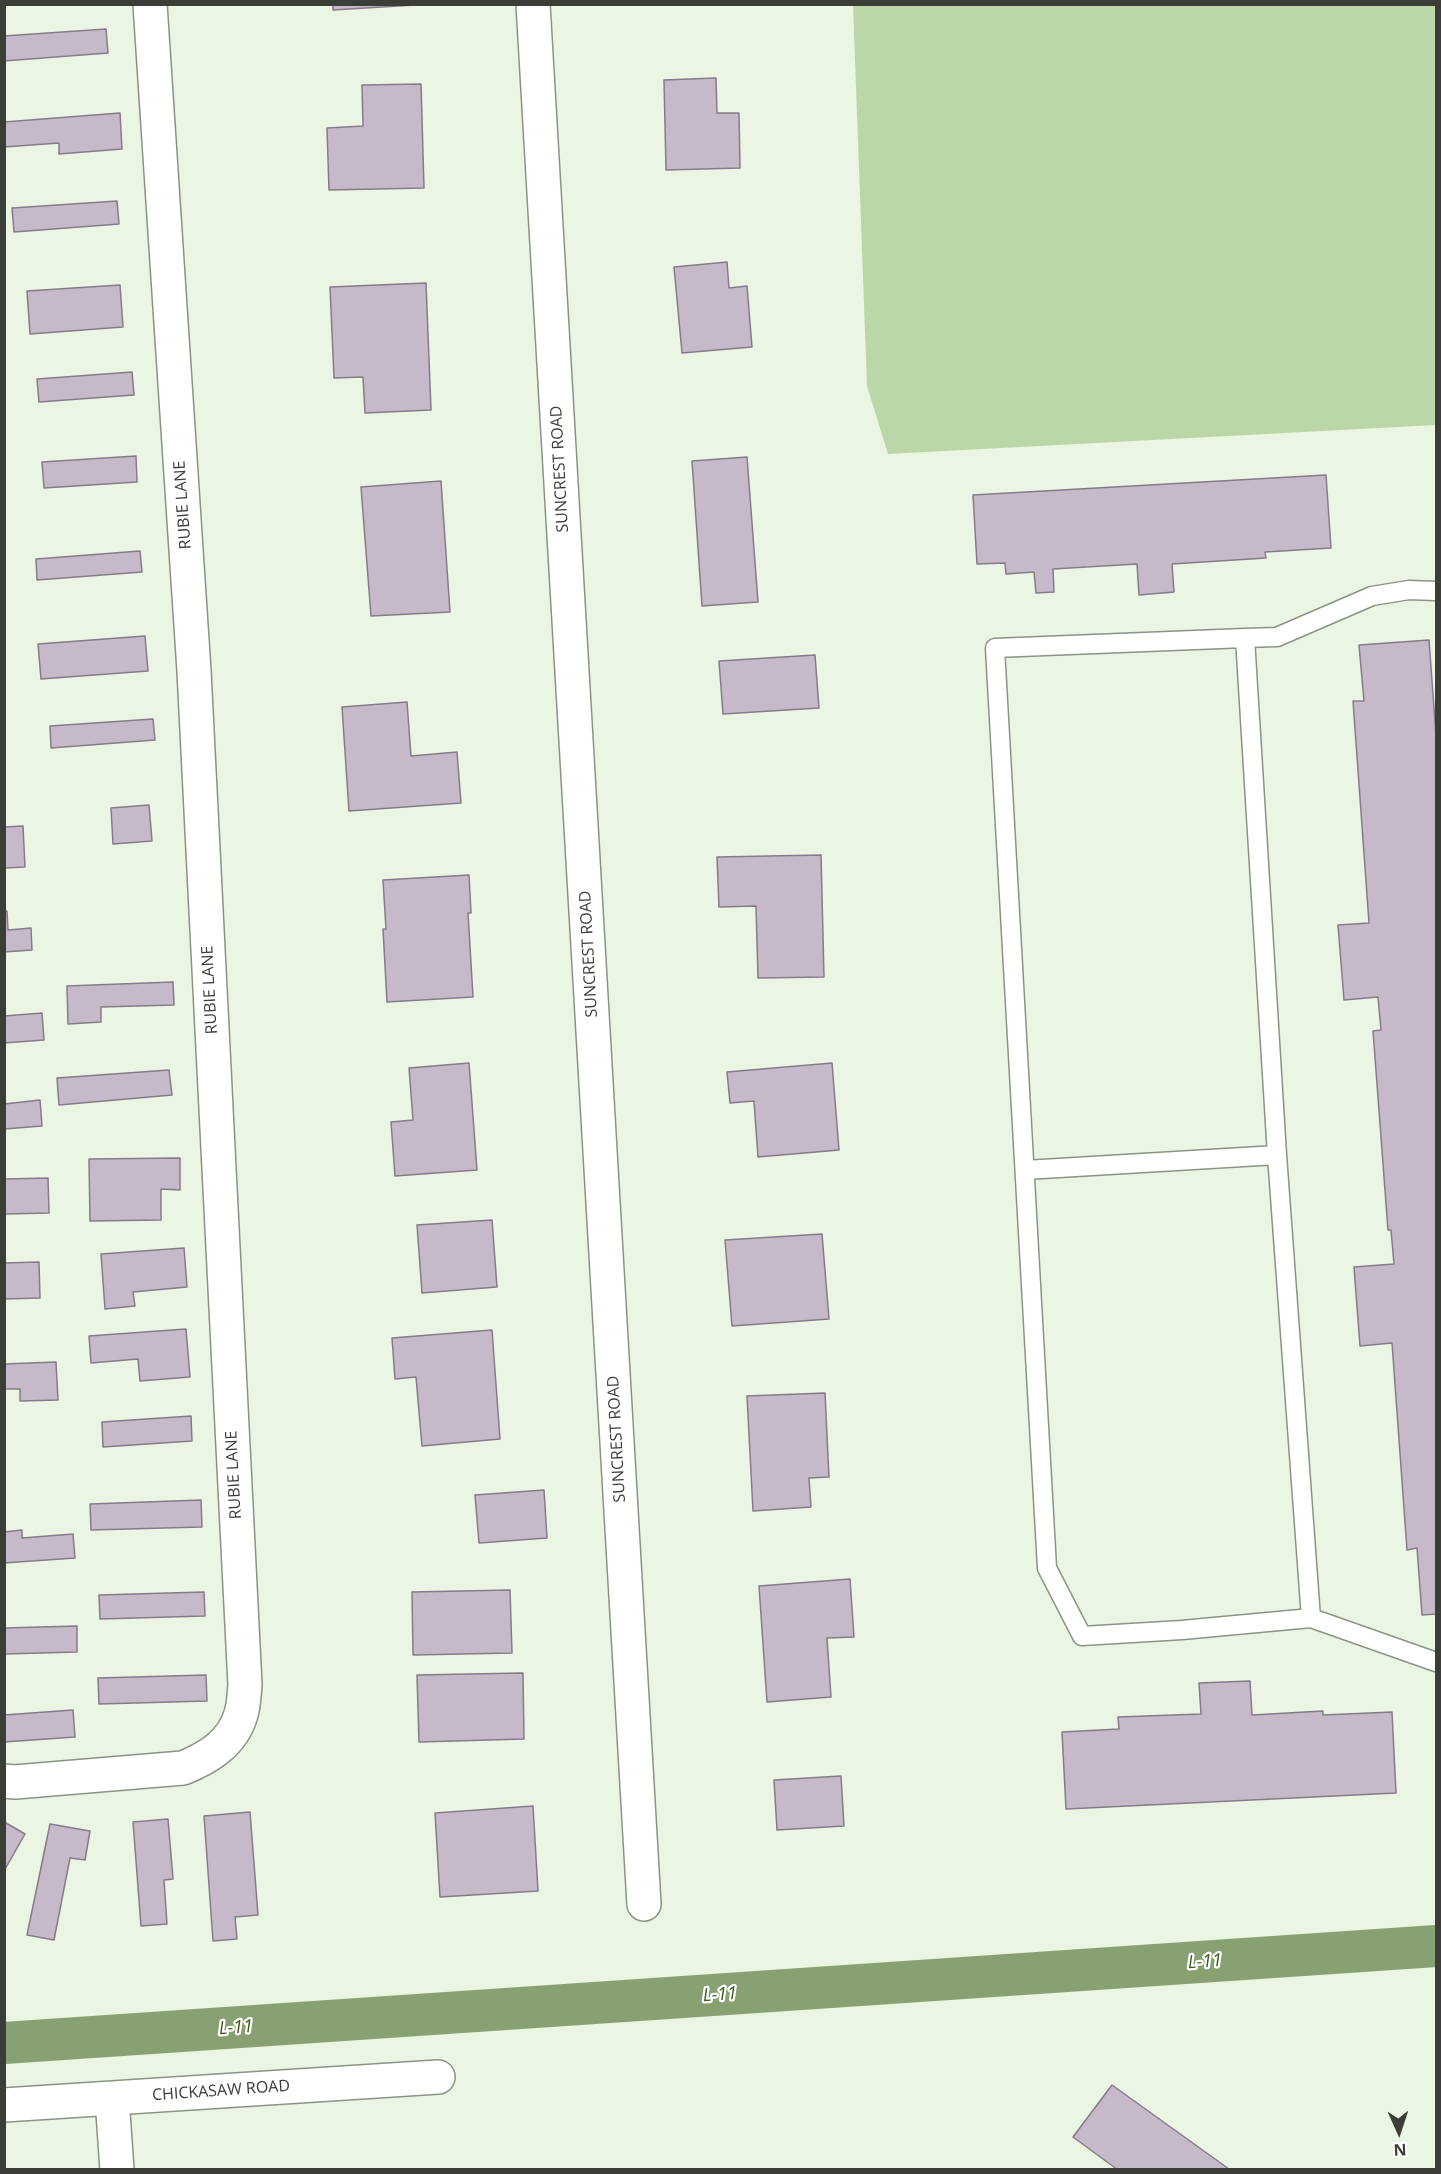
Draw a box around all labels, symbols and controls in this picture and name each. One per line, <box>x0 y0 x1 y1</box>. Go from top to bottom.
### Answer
street label: SUNCREST ROAD <box>547 405 573 533</box>
street label: RUBIE LANE <box>170 460 196 550</box>
street label: SUNCREST ROAD <box>576 890 602 1018</box>
street label: RUBIE LANE <box>198 945 222 1035</box>
street label: SUNCREST ROAD <box>604 1375 630 1503</box>
street label: RUBIE LANE <box>222 1430 246 1520</box>
water label: L-11 <box>1187 1950 1223 1974</box>
water label: L-11 <box>702 1983 738 2007</box>
water label: L-11 <box>218 2016 254 2040</box>
street label: CHICKASAW ROAD <box>151 2077 291 2105</box>
north arrow <box>1369 2102 1429 2162</box>
text: N <box>1393 2139 1407 2161</box>

